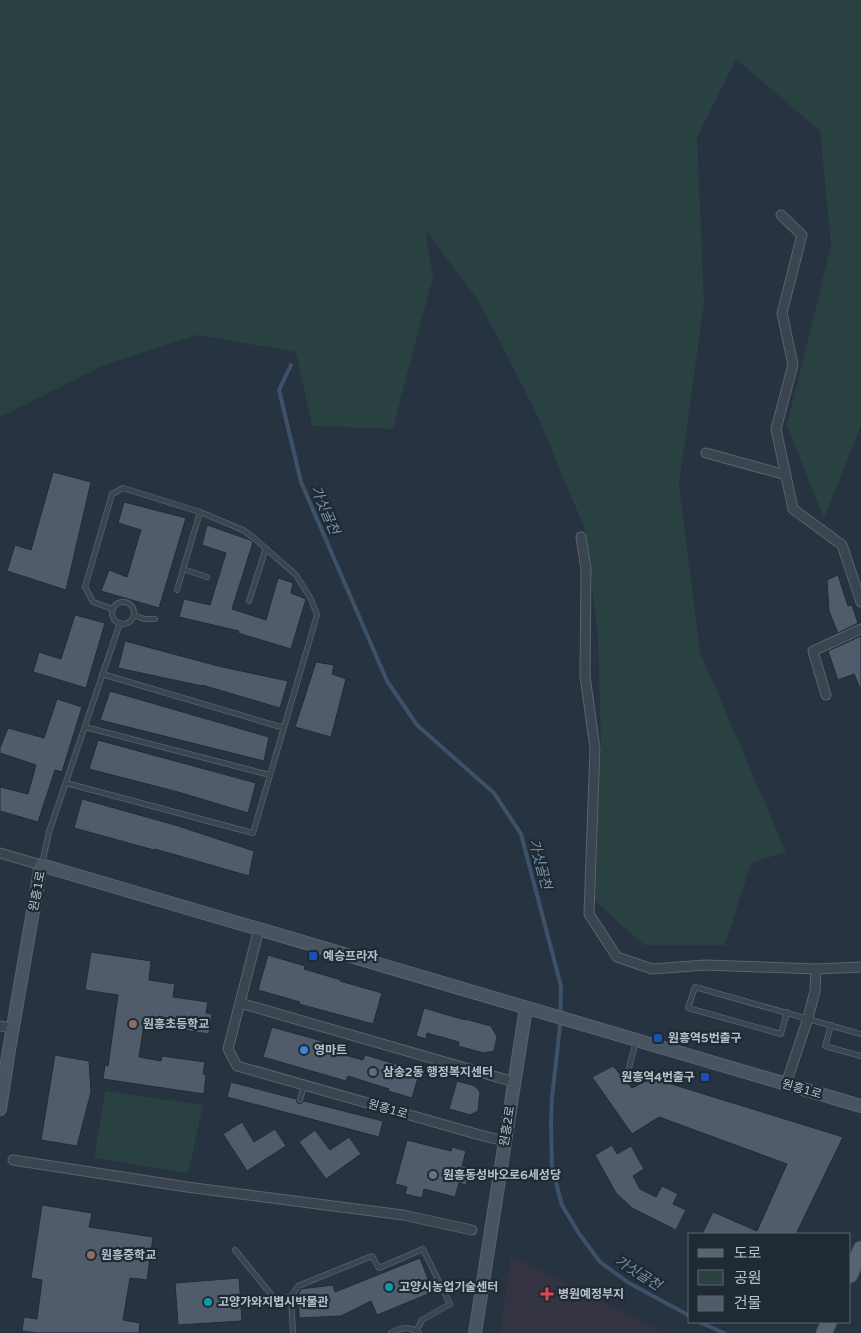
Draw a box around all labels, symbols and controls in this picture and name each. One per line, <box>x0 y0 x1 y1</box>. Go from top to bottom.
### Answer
water label: 가싯골천 <box>307 483 343 538</box>
water label: 가싯골천 <box>525 837 555 892</box>
street label: 원흥1로 <box>26 870 48 912</box>
place label: 예승프라자 <box>323 949 378 963</box>
marker: 예승프라자 <box>307 950 319 962</box>
place label: 원흥초등학교 <box>143 1017 209 1031</box>
marker: 원흥초등학교 <box>127 1018 139 1030</box>
place label: 원흥역5번출구 <box>668 1031 742 1045</box>
marker: 원흥역5번출구 <box>652 1032 664 1044</box>
place label: 영마트 <box>314 1043 347 1057</box>
marker: 영마트 <box>298 1044 310 1056</box>
place label: 삼송2동 행정복지센터 <box>383 1065 493 1079</box>
marker: 삼송2동 행정복지센터 <box>367 1066 379 1078</box>
place label: 원흥역4번출구 <box>621 1070 695 1084</box>
marker: 원흥역4번출구 <box>699 1071 711 1083</box>
street label: 원흥1로 <box>781 1077 823 1101</box>
street label: 원흥1로 <box>367 1097 409 1121</box>
street label: 원흥2로 <box>497 1105 517 1147</box>
place label: 원흥동성바오로6세성당 <box>443 1168 561 1182</box>
marker: 원흥동성바오로6세성당 <box>427 1169 439 1181</box>
legend <box>688 1233 851 1323</box>
text: 도로 <box>734 1244 762 1262</box>
place label: 원흥중학교 <box>101 1248 156 1262</box>
marker: 원흥중학교 <box>85 1249 97 1261</box>
water label: 가싯골천 <box>612 1252 665 1294</box>
text: 공원 <box>734 1269 762 1287</box>
place label: 고양시농업기술센터 <box>399 1280 498 1294</box>
marker: 고양시농업기술센터 <box>383 1281 395 1293</box>
marker: 병원예정부지 <box>540 1287 554 1301</box>
place label: 병원예정부지 <box>558 1287 624 1301</box>
text: 건물 <box>734 1294 762 1312</box>
place label: 고양가와지볍시박물관 <box>218 1295 328 1309</box>
marker: 고양가와지볍시박물관 <box>202 1296 214 1308</box>

